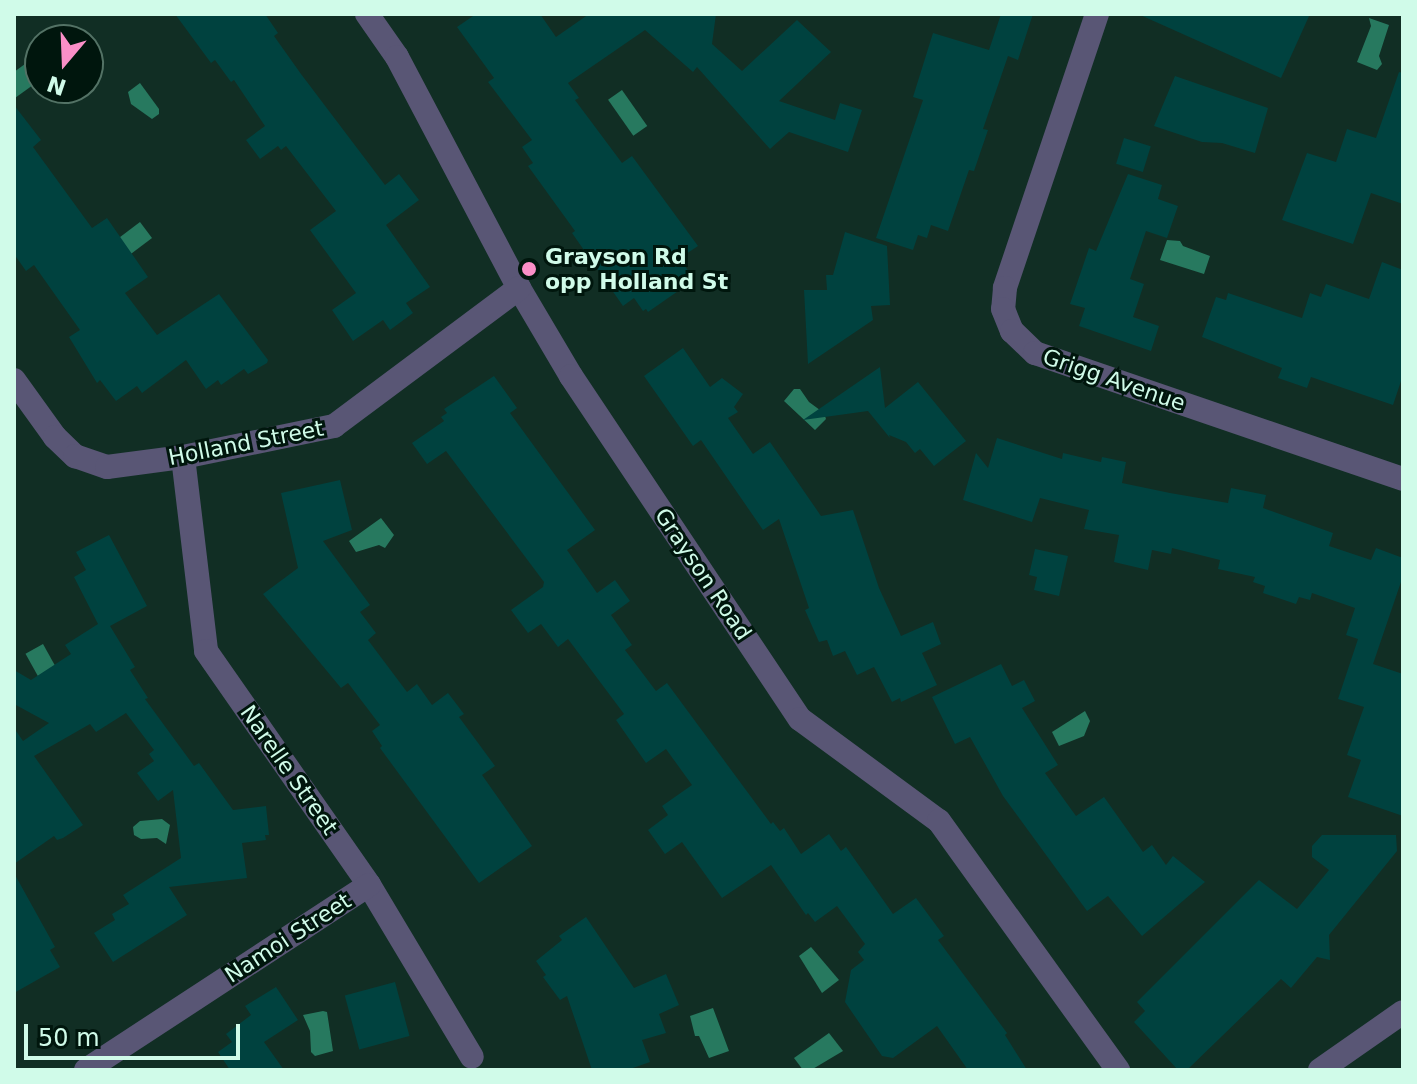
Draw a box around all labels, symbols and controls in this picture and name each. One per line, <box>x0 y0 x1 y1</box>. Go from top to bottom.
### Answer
north arrow <box>24 24 104 104</box>
text: N <box>44 70 69 100</box>
place label: Grayson Rd opp Holland St <box>545 243 728 294</box>
marker: Grayson Rd opp Holland St <box>520 260 538 278</box>
street label: Grigg Avenue <box>1039 343 1189 417</box>
street label: Holland Street <box>166 415 326 471</box>
street label: Grayson Road <box>649 503 757 645</box>
street label: Narelle Street <box>235 700 343 840</box>
street label: Namoi Street <box>220 888 356 988</box>
scale bar <box>28 1008 244 1058</box>
text: 50 m <box>38 1024 100 1052</box>

